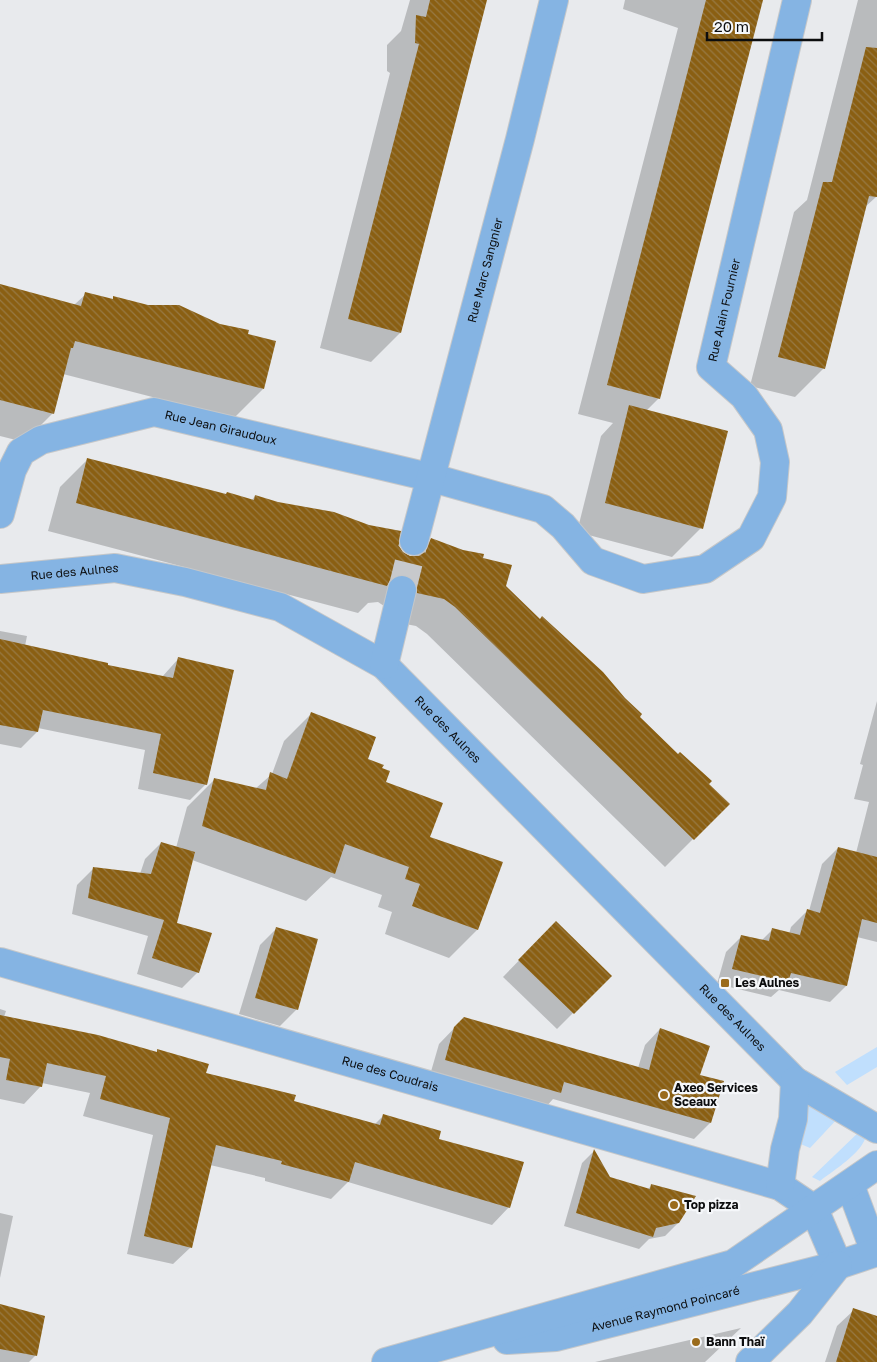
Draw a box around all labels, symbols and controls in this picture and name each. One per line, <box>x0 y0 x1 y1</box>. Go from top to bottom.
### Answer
scale bar <box>707 10 822 42</box>
text: 20 m <box>714 17 749 35</box>
street label: Rue Marc Sangnier <box>464 216 506 324</box>
street label: Rue Alain Fournier <box>704 257 743 363</box>
street label: Rue Jean Giraudoux <box>163 407 279 448</box>
street label: Rue des Aulnes <box>30 560 120 583</box>
street label: Rue des Aulnes <box>412 692 485 766</box>
place label: Les Aulnes <box>735 975 799 990</box>
marker: Les Aulnes <box>719 977 731 989</box>
street label: Rue des Aulnes <box>696 981 769 1054</box>
street label: Rue des Coudrais <box>340 1053 440 1095</box>
place label: Axeo Services Sceaux <box>674 1080 758 1109</box>
marker: Axeo Services Sceaux <box>658 1089 670 1101</box>
place label: Top pizza <box>684 1197 738 1212</box>
marker: Top pizza <box>668 1199 680 1211</box>
street label: Avenue Raymond Poincaré <box>589 1282 741 1335</box>
place label: Bann Thaï <box>706 1334 765 1349</box>
marker: Bann Thaï <box>690 1336 702 1348</box>

